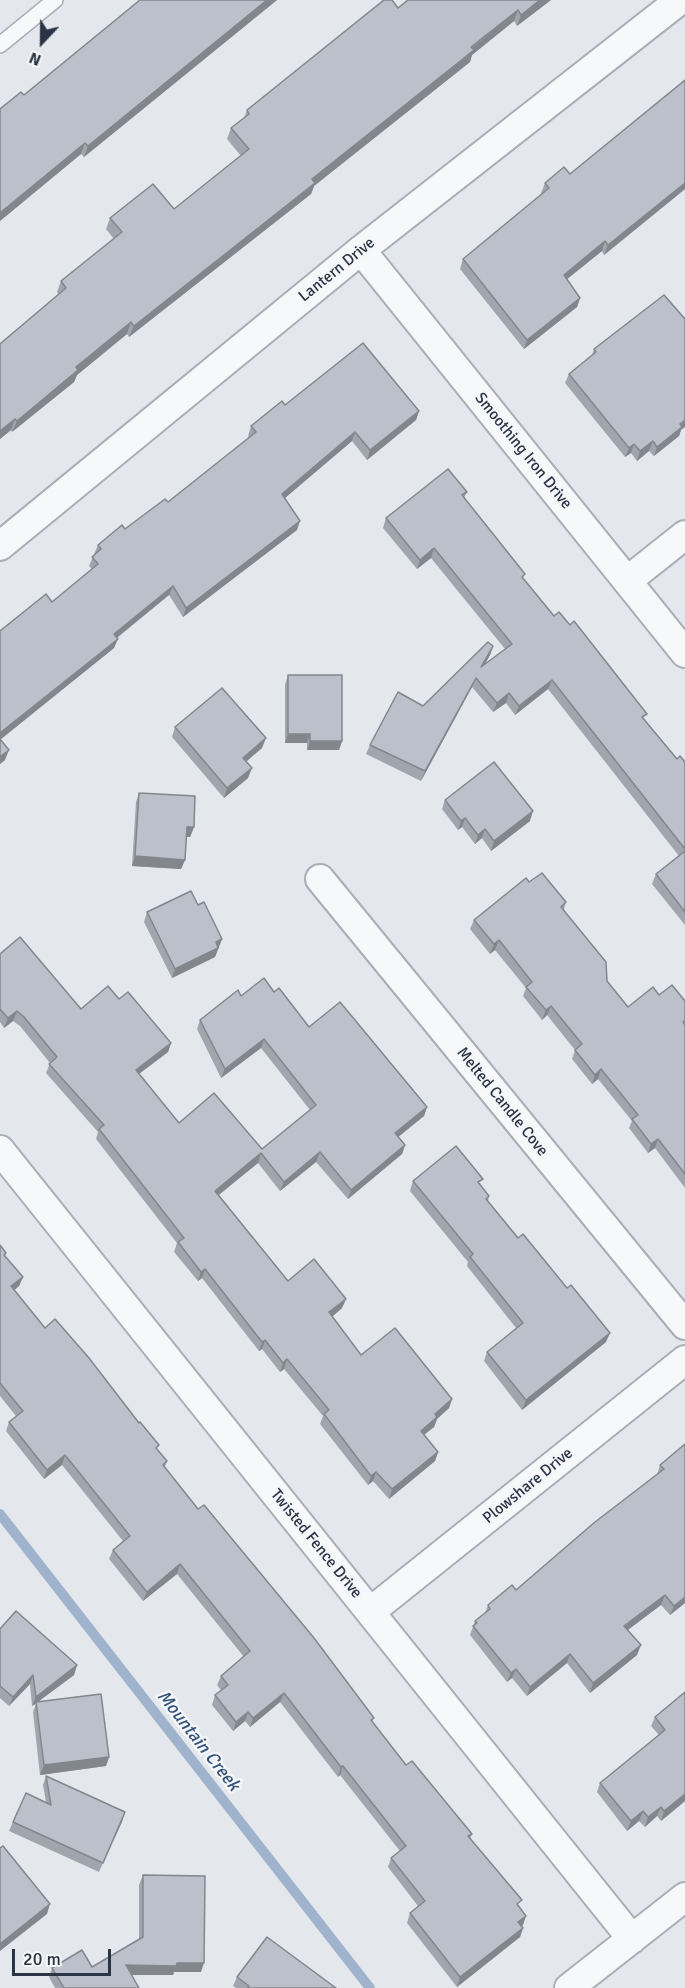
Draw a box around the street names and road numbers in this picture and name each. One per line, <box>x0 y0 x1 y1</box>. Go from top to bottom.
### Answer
street label: Lantern Drive <box>295 233 379 307</box>
street label: Smoothing Iron Drive <box>470 389 576 513</box>
street label: Melted Candle Cove <box>452 1044 552 1160</box>
street label: Plowshare Drive <box>479 1444 577 1528</box>
street label: Twisted Fence Drive <box>266 1486 366 1602</box>

